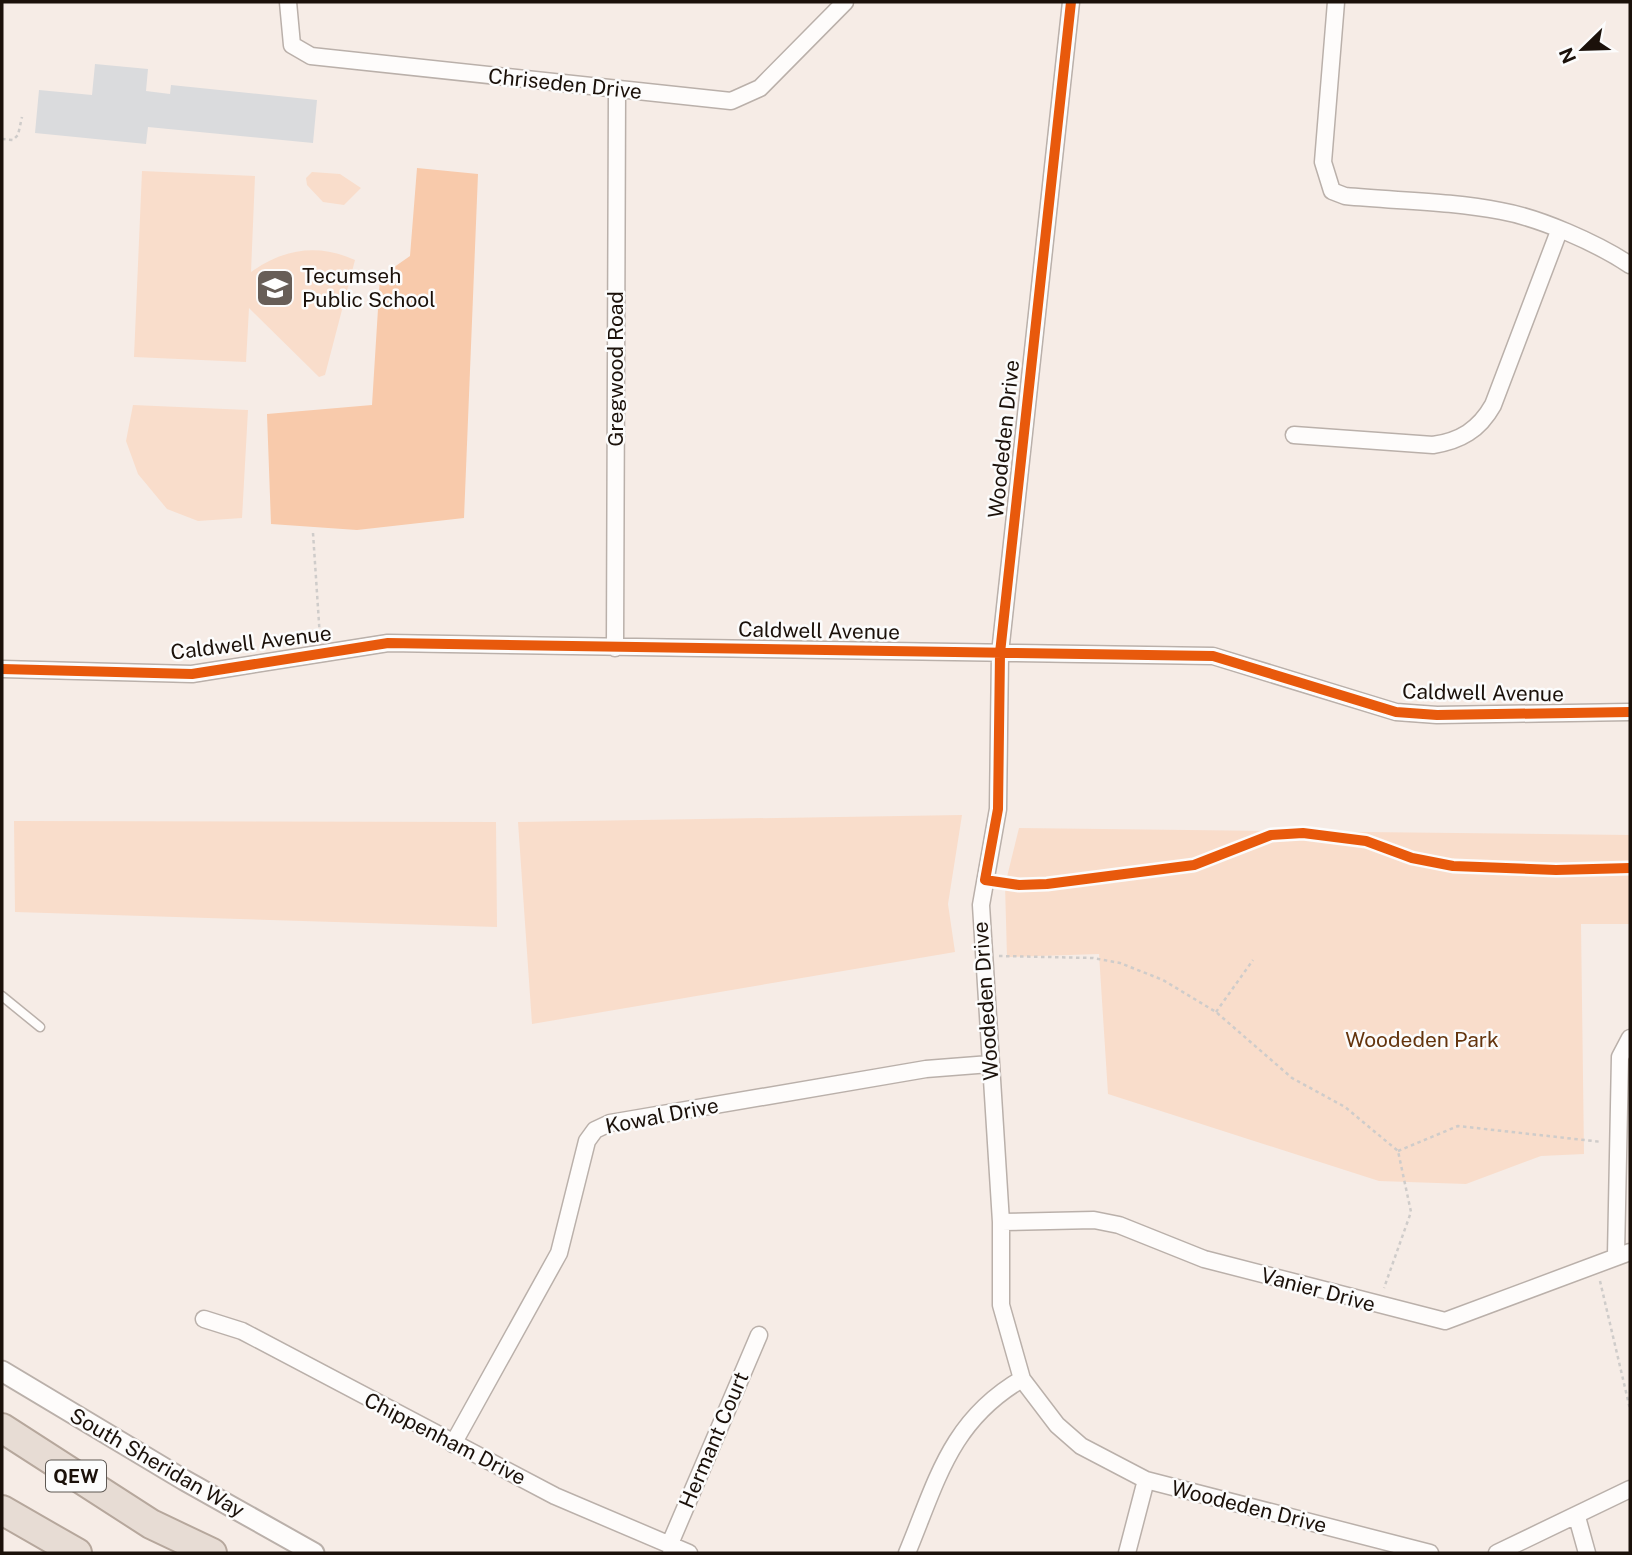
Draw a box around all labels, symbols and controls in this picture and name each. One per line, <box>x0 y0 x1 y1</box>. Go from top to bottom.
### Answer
north arrow <box>1548 14 1618 84</box>
text: N <box>1554 45 1580 67</box>
street label: Chriseden Drive <box>487 63 643 104</box>
place label: Tecumseh Public School <box>302 263 436 312</box>
school or university icon: Tecumseh Public School <box>254 267 296 309</box>
street label: Gregwood Road <box>603 291 628 447</box>
street label: Woodeden Drive <box>983 359 1024 519</box>
street label: Caldwell Avenue <box>738 617 900 644</box>
street label: Caldwell Avenue <box>169 620 333 665</box>
street label: Caldwell Avenue <box>1402 679 1564 706</box>
street label: Woodeden Drive <box>967 921 1004 1081</box>
park label: Woodeden Park <box>1345 1027 1499 1052</box>
street label: Kowal Drive <box>603 1092 721 1139</box>
street label: Vanier Drive <box>1258 1262 1378 1317</box>
street label: Hermant Court <box>674 1368 753 1512</box>
street label: Chippenham Drive <box>360 1387 530 1490</box>
street label: South Sheridan Way <box>66 1402 249 1523</box>
road number: QEW <box>46 1460 106 1492</box>
street label: Woodeden Drive <box>1169 1475 1329 1538</box>

